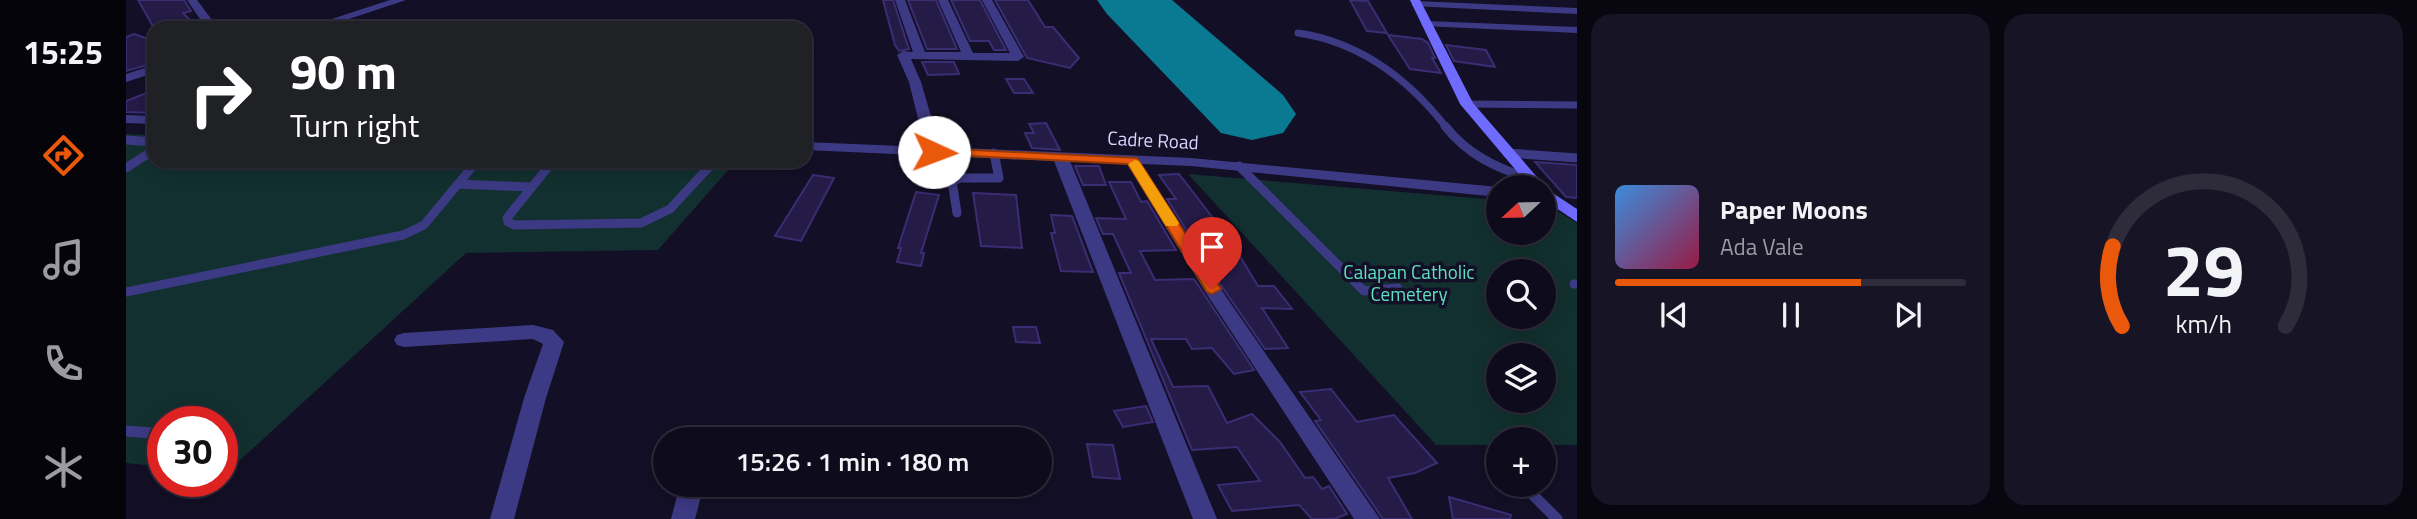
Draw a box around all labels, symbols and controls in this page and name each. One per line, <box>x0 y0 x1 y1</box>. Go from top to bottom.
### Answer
text: 15:25 <box>23 28 103 76</box>
text: 90 m <box>290 33 397 108</box>
icon: right <box>175 49 266 140</box>
text: Turn right <box>290 101 419 149</box>
position arrow <box>897 115 971 189</box>
street label: Cadre Road <box>1107 123 1199 156</box>
icon: directions <box>39 131 88 180</box>
north arrow <box>1486 175 1556 245</box>
map controls <box>1486 175 1556 497</box>
text: Paper Moons <box>1720 190 1868 229</box>
text: 29 <box>2163 214 2244 324</box>
pin <box>1182 217 1242 289</box>
icon: arrive <box>1193 228 1231 266</box>
text: Ada Vale <box>1720 229 1804 264</box>
icon: music <box>39 235 88 284</box>
park label: Calapan Catholic Cemetery <box>1343 257 1475 308</box>
button: search <box>1486 259 1556 329</box>
icon: previous <box>1655 296 1693 334</box>
icon: pause <box>1772 296 1810 334</box>
icon: next <box>1889 296 1927 334</box>
text: km/h <box>2175 304 2232 342</box>
icon: phone <box>39 339 88 388</box>
button: layers <box>1486 343 1556 413</box>
speed limit sign: 30 <box>147 406 238 497</box>
button: + <box>1486 427 1556 497</box>
text: 15:26 · 1 min · 180 m <box>736 442 969 481</box>
icon: climate <box>39 443 88 492</box>

